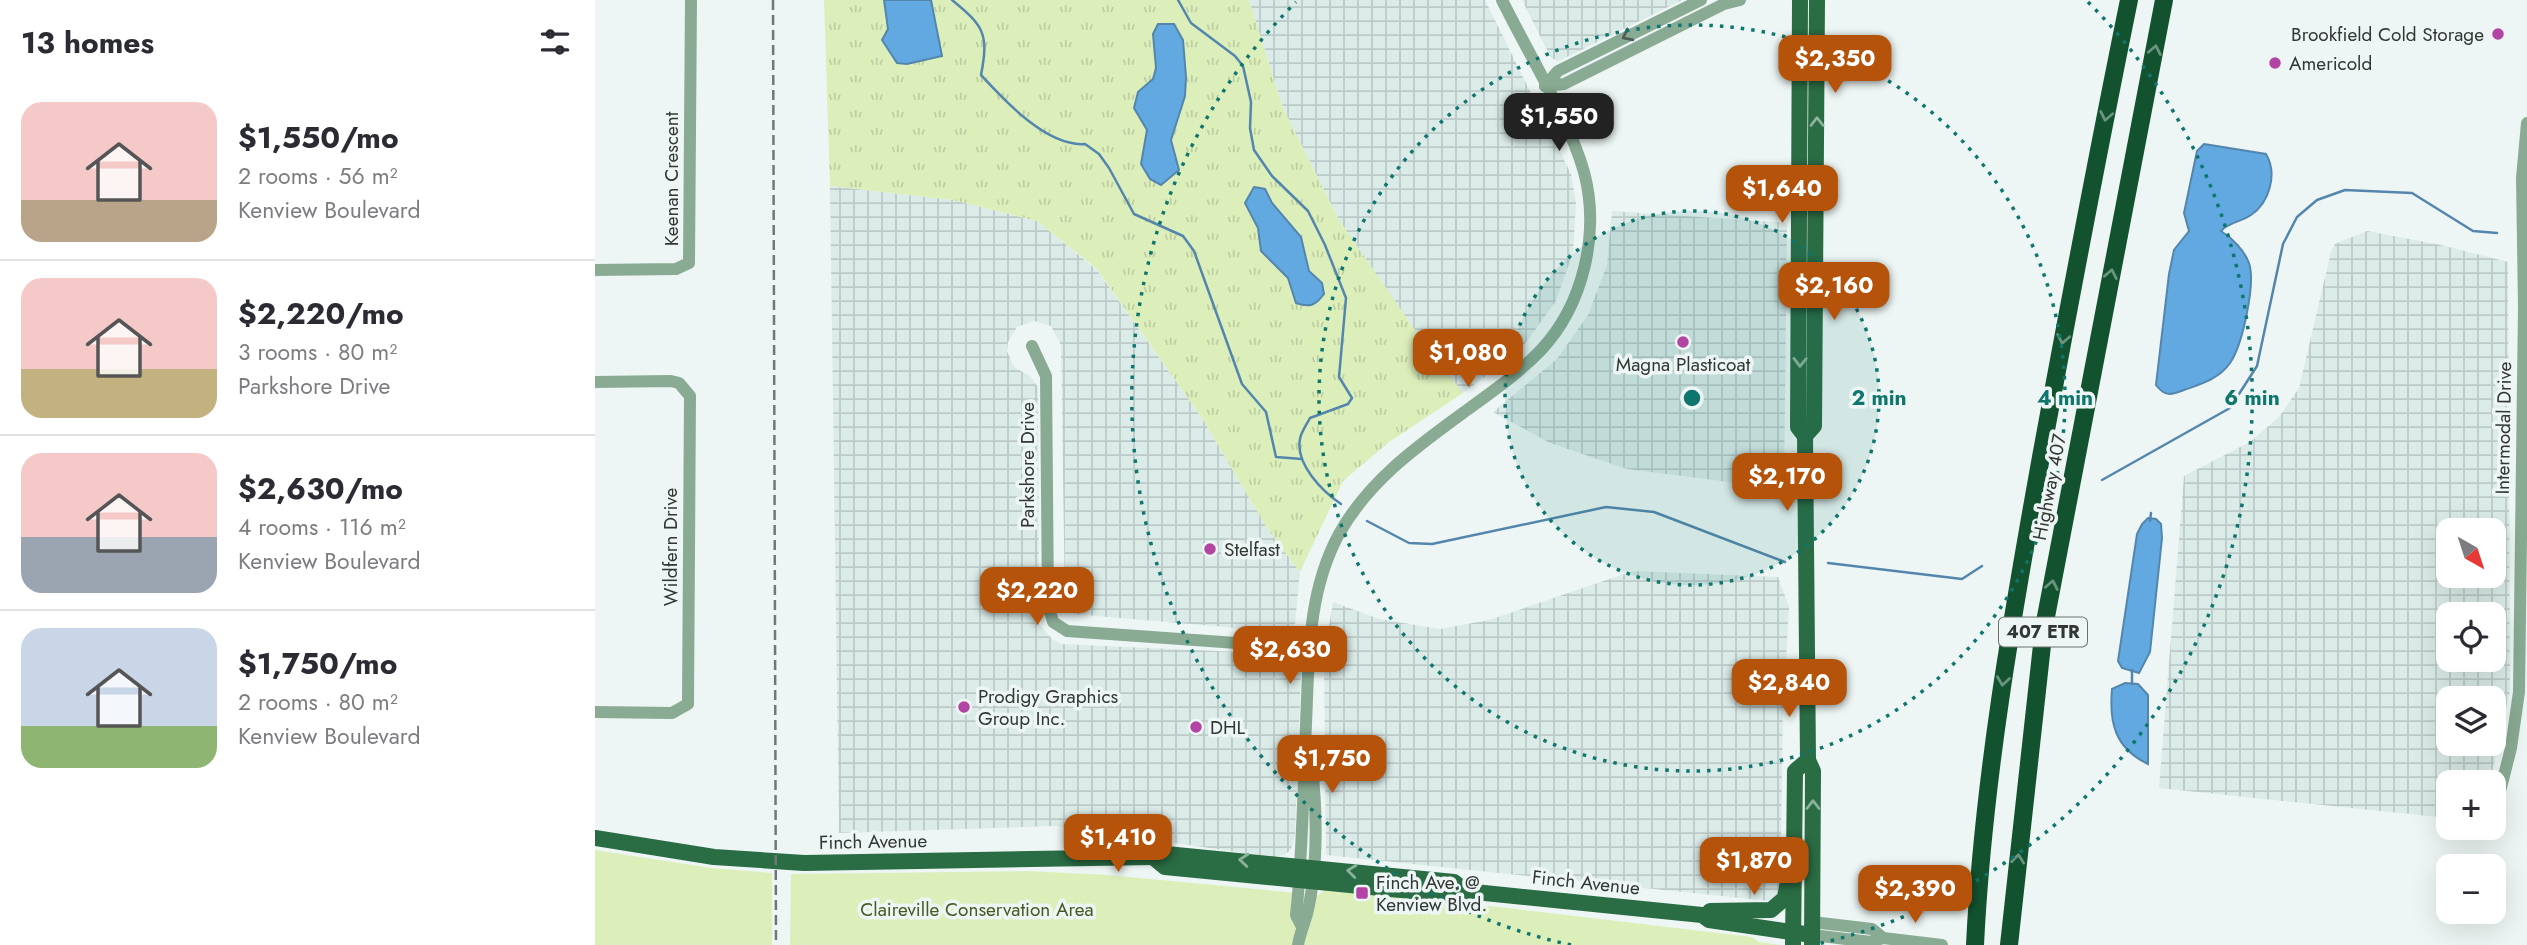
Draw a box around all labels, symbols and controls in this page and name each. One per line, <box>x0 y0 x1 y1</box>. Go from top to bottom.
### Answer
text: 13 homes <box>21 21 154 64</box>
place label: Brookfield Cold Storage <box>2291 21 2484 48</box>
icon: filters <box>536 23 574 61</box>
marker: Brookfield Cold Storage <box>2490 26 2506 42</box>
one-way arrow <box>1622 28 1635 42</box>
pin: $2,350 <box>1778 36 1892 95</box>
text: $2,350 <box>1794 41 1876 75</box>
one-way arrow <box>2146 44 2161 56</box>
place label: Americold <box>2289 50 2372 77</box>
marker: Americold <box>2267 55 2283 71</box>
pin: $1,550 <box>1502 94 1616 153</box>
text: $1,550 <box>1520 99 1598 133</box>
one-way arrow <box>2099 110 2114 122</box>
street label: Keenan Crescent <box>658 111 685 246</box>
text: $1,550/mo <box>238 116 399 159</box>
one-way arrow <box>1809 116 1825 126</box>
icon: home <box>77 130 161 214</box>
text: 2 rooms · 56 m² <box>238 159 398 193</box>
pin: $1,640 <box>1725 166 1839 225</box>
text: $1,640 <box>1742 171 1822 205</box>
text: Kenview Boulevard <box>238 193 421 227</box>
pin: $2,160 <box>1777 262 1891 322</box>
text: $2,160 <box>1794 268 1874 302</box>
one-way arrow <box>2103 268 2118 280</box>
text: $2,220/mo <box>238 292 404 335</box>
icon: home <box>77 306 161 390</box>
pin: $1,080 <box>1411 330 1525 389</box>
one-way arrow <box>2056 333 2071 345</box>
marker: Magna Plasticoat <box>1675 334 1691 350</box>
text: 3 rooms · 80 m² <box>238 335 397 369</box>
text: $1,080 <box>1429 335 1507 369</box>
place label: Magna Plasticoat <box>1616 351 1751 378</box>
one-way arrow <box>1792 357 1808 368</box>
street label: Intermodal Drive <box>2489 361 2518 495</box>
text: Parkshore Drive <box>238 369 390 403</box>
text: 2 min <box>1851 383 1907 413</box>
text: 4 min <box>2037 383 2093 413</box>
text: 6 min <box>2224 383 2280 413</box>
centre of rings <box>1680 386 1704 410</box>
street label: Parkshore Drive <box>1014 402 1041 528</box>
street label: Highway 407 <box>2026 432 2073 543</box>
pin: $2,170 <box>1730 454 1844 513</box>
text: $2,170 <box>1748 459 1826 493</box>
text: $2,630/mo <box>238 467 403 510</box>
icon: home <box>77 481 161 565</box>
street label: Wildfern Drive <box>657 487 684 606</box>
text: 4 rooms · 116 m² <box>238 510 406 544</box>
north arrow <box>2436 518 2506 588</box>
map controls <box>2436 518 2506 924</box>
place label: Stelfast <box>1224 536 1280 563</box>
marker: Stelfast <box>1202 541 1218 557</box>
text: Kenview Boulevard <box>238 544 421 578</box>
pin: $2,220 <box>980 568 1094 627</box>
text: $2,220 <box>996 573 1078 607</box>
one-way arrow <box>2043 579 2058 591</box>
button: locate <box>2436 602 2506 672</box>
road number: 407 ETR <box>1999 618 2087 646</box>
pin: $2,630 <box>1233 626 1347 686</box>
text: $2,630 <box>1249 632 1331 666</box>
text: $1,750/mo <box>238 642 397 685</box>
icon: home <box>77 656 161 740</box>
pin: $2,840 <box>1732 660 1846 719</box>
text: $2,840 <box>1748 665 1830 699</box>
one-way arrow <box>1996 675 2011 687</box>
place label: Prodigy Graphics Group Inc. <box>978 683 1119 732</box>
text: 2 rooms · 80 m² <box>238 685 398 719</box>
button: layers <box>2436 686 2506 756</box>
marker: Prodigy Graphics Group Inc. <box>956 699 972 715</box>
place label: DHL <box>1210 714 1246 741</box>
text: Kenview Boulevard <box>238 719 421 753</box>
marker: DHL <box>1188 719 1204 735</box>
pin: $1,750 <box>1275 736 1389 795</box>
text: $1,750 <box>1293 741 1371 775</box>
button: + <box>2436 770 2506 840</box>
one-way arrow <box>1805 799 1821 810</box>
pin: $1,410 <box>1061 814 1175 874</box>
text: $1,410 <box>1080 820 1156 854</box>
street label: Finch Avenue <box>819 827 928 856</box>
pin: $1,870 <box>1697 838 1811 897</box>
text: $1,870 <box>1716 843 1792 877</box>
one-way arrow <box>1238 853 1249 868</box>
one-way arrow <box>2010 853 2025 865</box>
button: − <box>2436 854 2506 924</box>
one-way arrow <box>1346 863 1358 878</box>
street label: Finch Avenue <box>1531 863 1641 902</box>
pin: $2,390 <box>1858 866 1972 925</box>
place label: Finch Ave. @ Kenview Blvd. <box>1376 869 1487 918</box>
text: $2,390 <box>1874 871 1956 905</box>
marker: Finch Ave. @ Kenview Blvd. <box>1354 885 1370 901</box>
park label: Claireville Conservation Area <box>860 896 1094 923</box>

